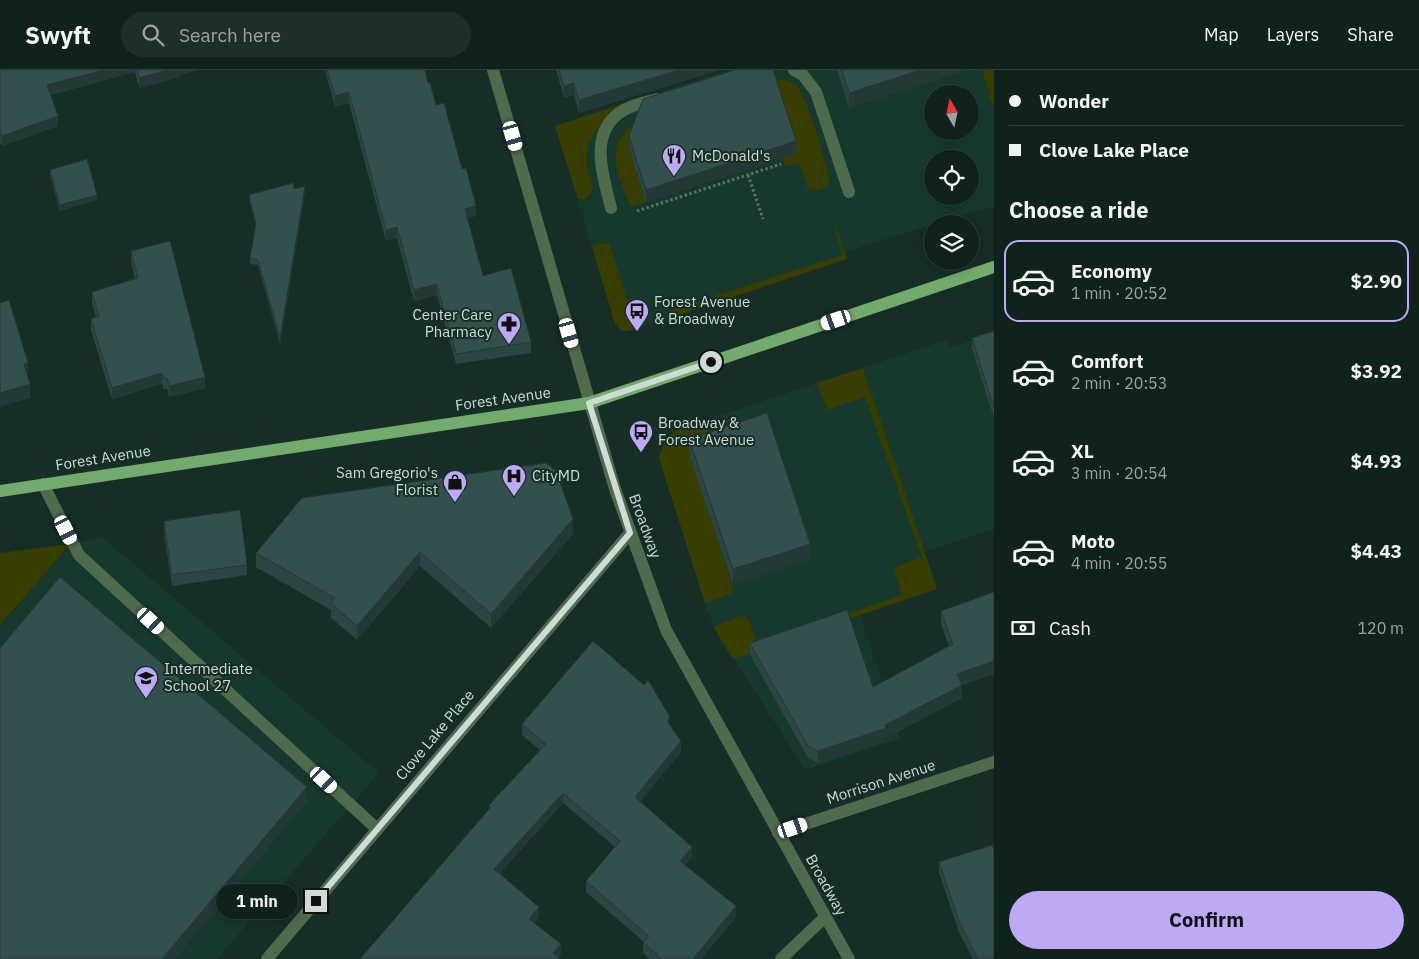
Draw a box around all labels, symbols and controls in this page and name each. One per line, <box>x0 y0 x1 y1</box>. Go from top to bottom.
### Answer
search box <box>121 12 471 57</box>
text: Swyft <box>25 19 91 51</box>
icon: search <box>139 21 167 49</box>
text: Search here <box>179 23 281 47</box>
text: Map <box>1204 23 1239 46</box>
text: Layers <box>1267 23 1319 46</box>
text: Share <box>1347 23 1394 46</box>
north arrow <box>924 85 979 140</box>
map controls <box>924 85 979 270</box>
text: Wonder <box>1039 89 1109 113</box>
car <box>501 120 524 152</box>
text: Clove Lake Place <box>1039 138 1189 162</box>
restaurant icon: McDonald's <box>661 143 687 177</box>
place label: McDonald's <box>692 146 770 165</box>
button: locate <box>924 150 979 205</box>
text: Choose a ride <box>1009 195 1149 224</box>
button: layers <box>924 215 979 270</box>
icon: car <box>1011 259 1056 304</box>
text: Economy <box>1071 259 1152 283</box>
text: $2.90 <box>1350 269 1402 293</box>
text: 1 min · 20:52 <box>1071 283 1167 303</box>
place label: Forest Avenue & Broadway <box>654 292 750 328</box>
bus stop icon: Forest Avenue & Broadway <box>624 298 650 332</box>
place label: Center Care Pharmacy <box>412 305 493 341</box>
car <box>819 308 852 332</box>
pharmacy icon: Center Care Pharmacy <box>496 311 522 345</box>
car <box>557 317 580 349</box>
icon: car <box>1011 349 1056 394</box>
text: Comfort <box>1071 349 1144 373</box>
route start <box>700 351 722 373</box>
text: $3.92 <box>1350 359 1402 383</box>
text: 2 min · 20:53 <box>1071 373 1167 393</box>
street label: Forest Avenue <box>454 382 552 415</box>
place label: Broadway & Forest Avenue <box>658 413 754 449</box>
bus stop icon: Broadway & Forest Avenue <box>628 419 654 453</box>
icon: car <box>1011 439 1056 484</box>
text: XL <box>1071 439 1094 463</box>
street label: Forest Avenue <box>54 441 152 474</box>
text: $4.93 <box>1350 449 1402 473</box>
place label: Sam Gregorio's Florist <box>336 463 438 499</box>
hospital icon: CityMD <box>501 463 527 497</box>
text: 3 min · 20:54 <box>1071 463 1167 483</box>
place label: CityMD <box>532 466 580 485</box>
shop icon: Sam Gregorio's Florist <box>442 469 468 503</box>
street label: Broadway <box>625 491 666 561</box>
car <box>52 513 79 547</box>
icon: car <box>1011 529 1056 574</box>
text: Moto <box>1071 529 1115 553</box>
text: $4.43 <box>1350 539 1402 563</box>
text: 4 min · 20:55 <box>1071 553 1167 573</box>
car <box>134 605 167 637</box>
icon: cash <box>1009 614 1037 642</box>
text: Cash <box>1049 616 1091 640</box>
text: 120 m <box>1357 618 1404 638</box>
place label: Intermediate School 27 <box>164 659 253 695</box>
school or university icon: Intermediate School 27 <box>133 665 159 699</box>
street label: Clove Lake Place <box>391 685 478 784</box>
street label: Morrison Avenue <box>824 755 938 808</box>
car <box>307 764 340 796</box>
car <box>776 816 809 840</box>
street label: Broadway <box>802 851 851 919</box>
callout: 1 min <box>216 884 298 918</box>
route end <box>305 890 327 912</box>
text: 1 min <box>236 891 278 911</box>
button: Confirm <box>1009 891 1404 949</box>

